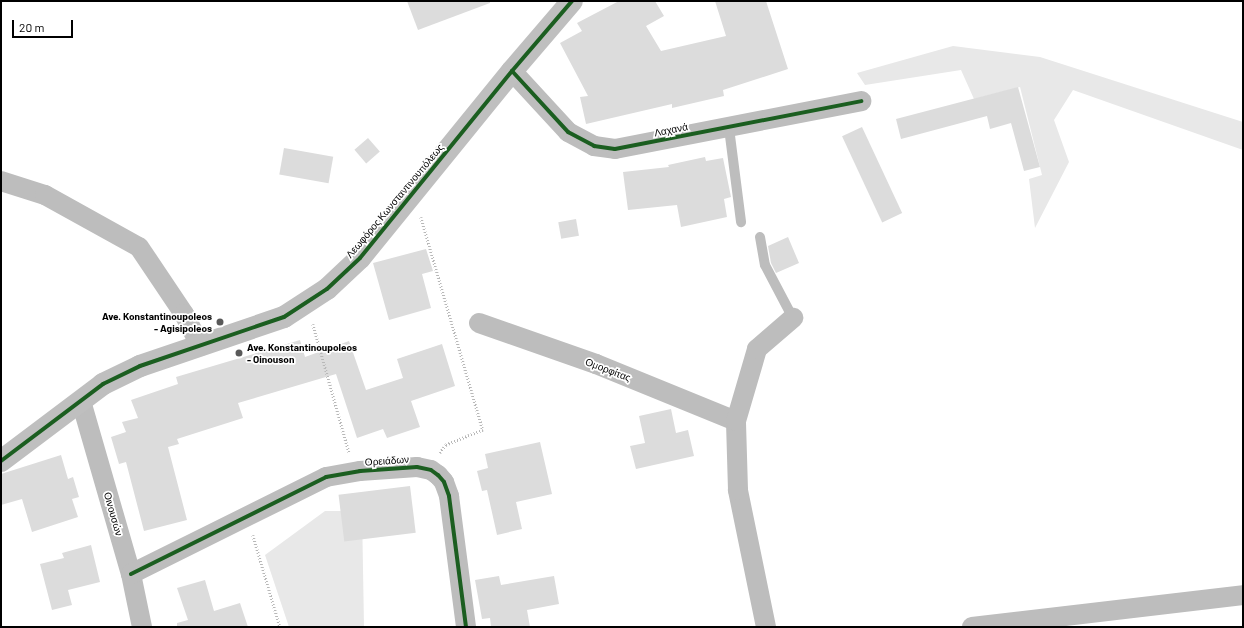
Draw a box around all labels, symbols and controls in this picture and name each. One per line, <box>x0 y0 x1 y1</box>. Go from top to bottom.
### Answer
scale bar <box>14 12 75 38</box>
text: 20 m <box>19 20 45 34</box>
street label: Λαχανά <box>653 121 689 139</box>
street label: Λεωφόρος Κωνσταντινουπόλεως <box>344 141 446 261</box>
place label: Ave. Konstantinoupoleos - Agisipoleos <box>102 310 212 334</box>
marker: Ave. Konstantinoupoleos - Agisipoleos <box>215 317 225 327</box>
place label: Ave. Konstantinoupoleos - Oinouson <box>247 341 357 364</box>
marker: Ave. Konstantinoupoleos - Oinouson <box>234 348 244 358</box>
street label: Ομορφίτας <box>584 356 632 384</box>
street label: Ορειάδων <box>364 453 410 469</box>
street label: Οινουσών <box>101 491 125 537</box>

